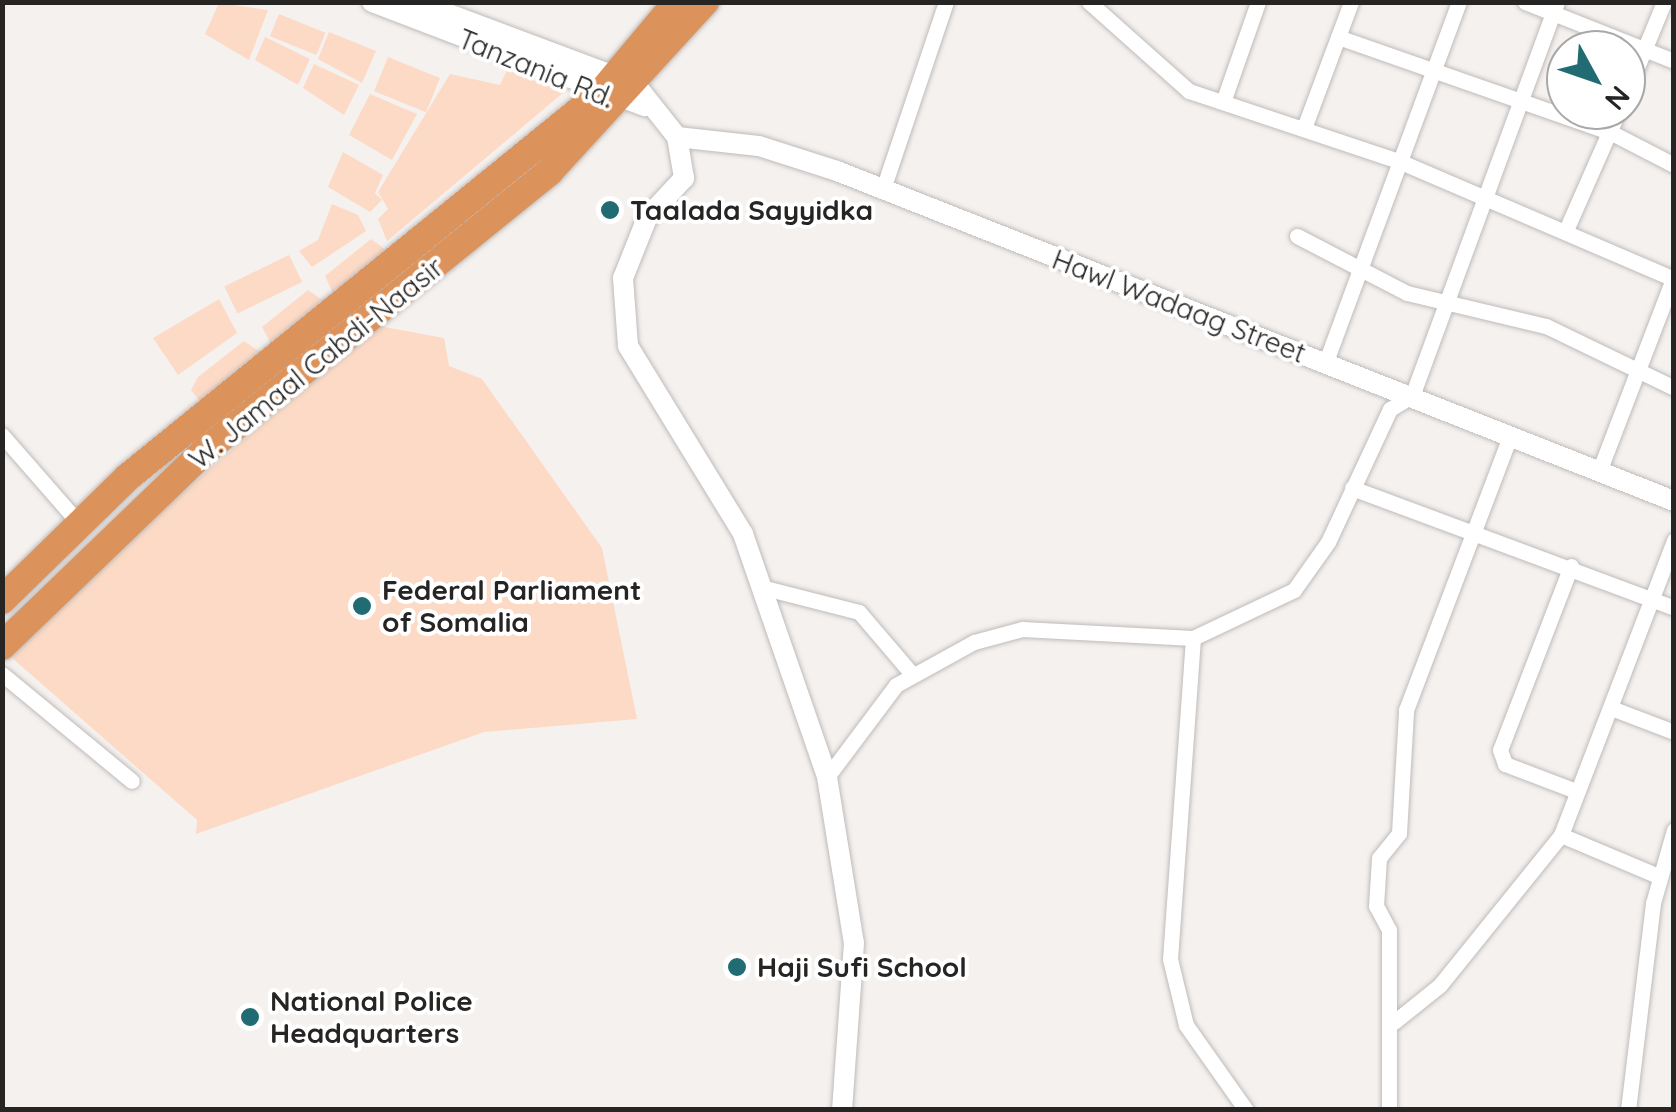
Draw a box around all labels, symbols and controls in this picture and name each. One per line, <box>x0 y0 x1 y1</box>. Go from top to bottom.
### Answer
street label: Tanzania Rd. <box>453 22 619 114</box>
north arrow <box>1546 30 1646 130</box>
text: N <box>1598 79 1638 117</box>
place label: Taalada Sayyidka <box>630 193 873 227</box>
marker: Taalada Sayyidka <box>599 199 621 221</box>
street label: Hawl Wadaag Street <box>1048 242 1310 370</box>
street label: W. Jamaal Cabdi-Naasir <box>182 250 450 476</box>
place label: Federal Parliament of Somalia <box>382 573 641 639</box>
marker: Federal Parliament of Somalia <box>351 595 373 617</box>
place label: Haji Sufi School <box>757 950 967 984</box>
marker: Haji Sufi School <box>726 956 748 978</box>
place label: National Police Headquarters <box>270 984 473 1050</box>
marker: National Police Headquarters <box>239 1006 261 1028</box>

